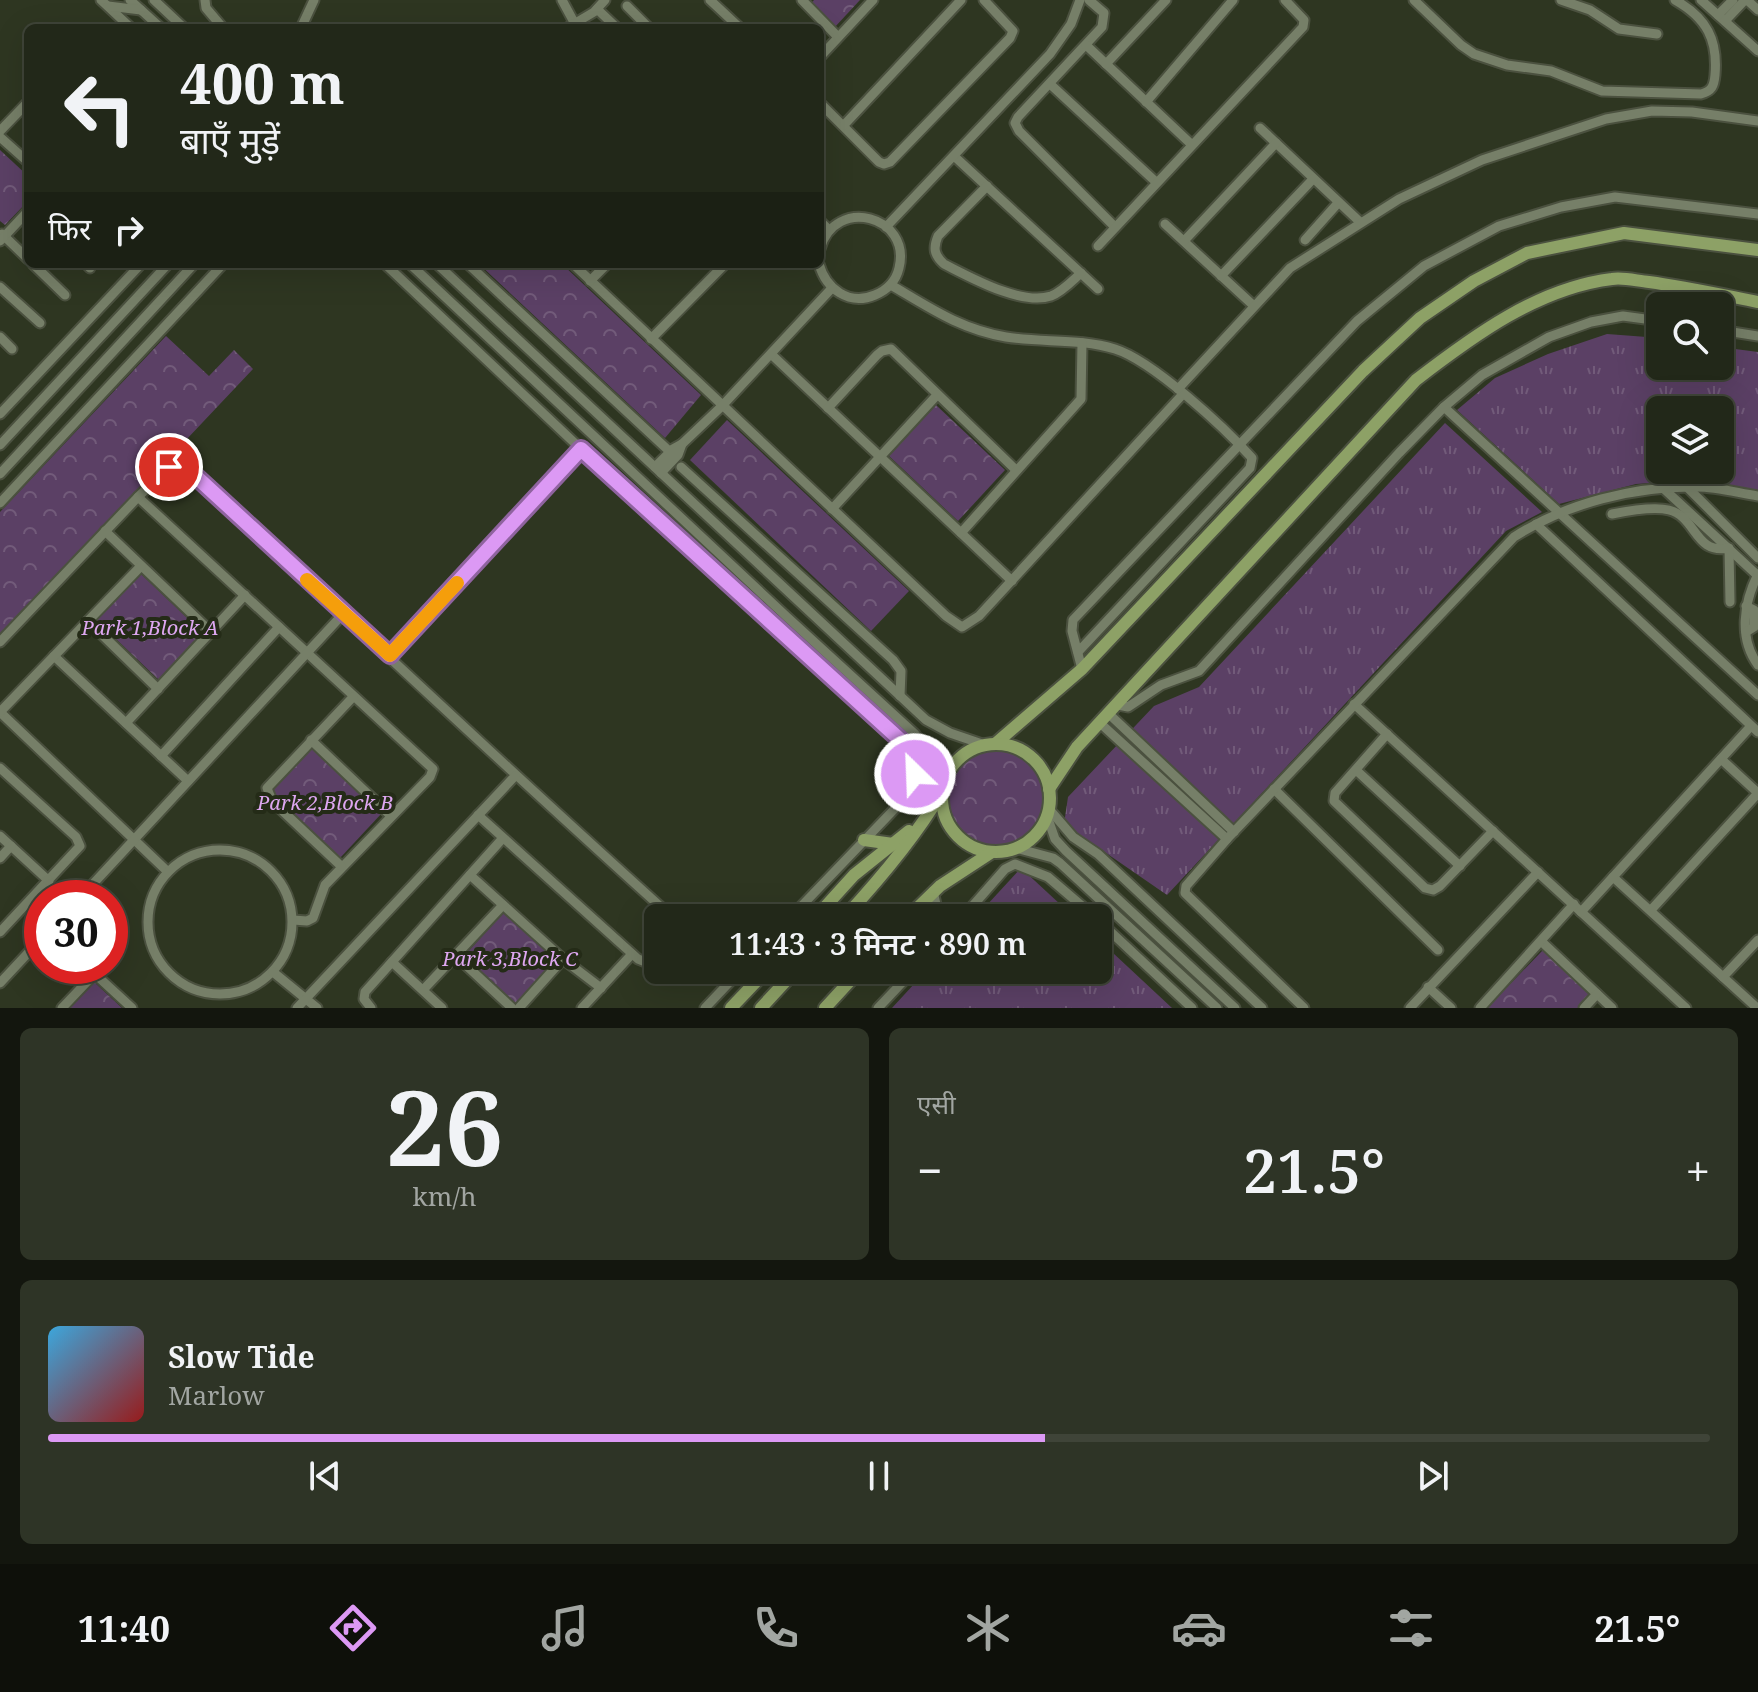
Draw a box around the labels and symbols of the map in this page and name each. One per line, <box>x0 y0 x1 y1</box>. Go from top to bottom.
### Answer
pin <box>135 433 203 501</box>
park label: Park 1,Block A <box>80 614 219 641</box>
position arrow <box>873 732 957 816</box>
park label: Park 2,Block B <box>256 789 393 816</box>
speed limit sign: 30 <box>24 880 128 984</box>
park label: Park 3,Block C <box>441 945 578 972</box>

